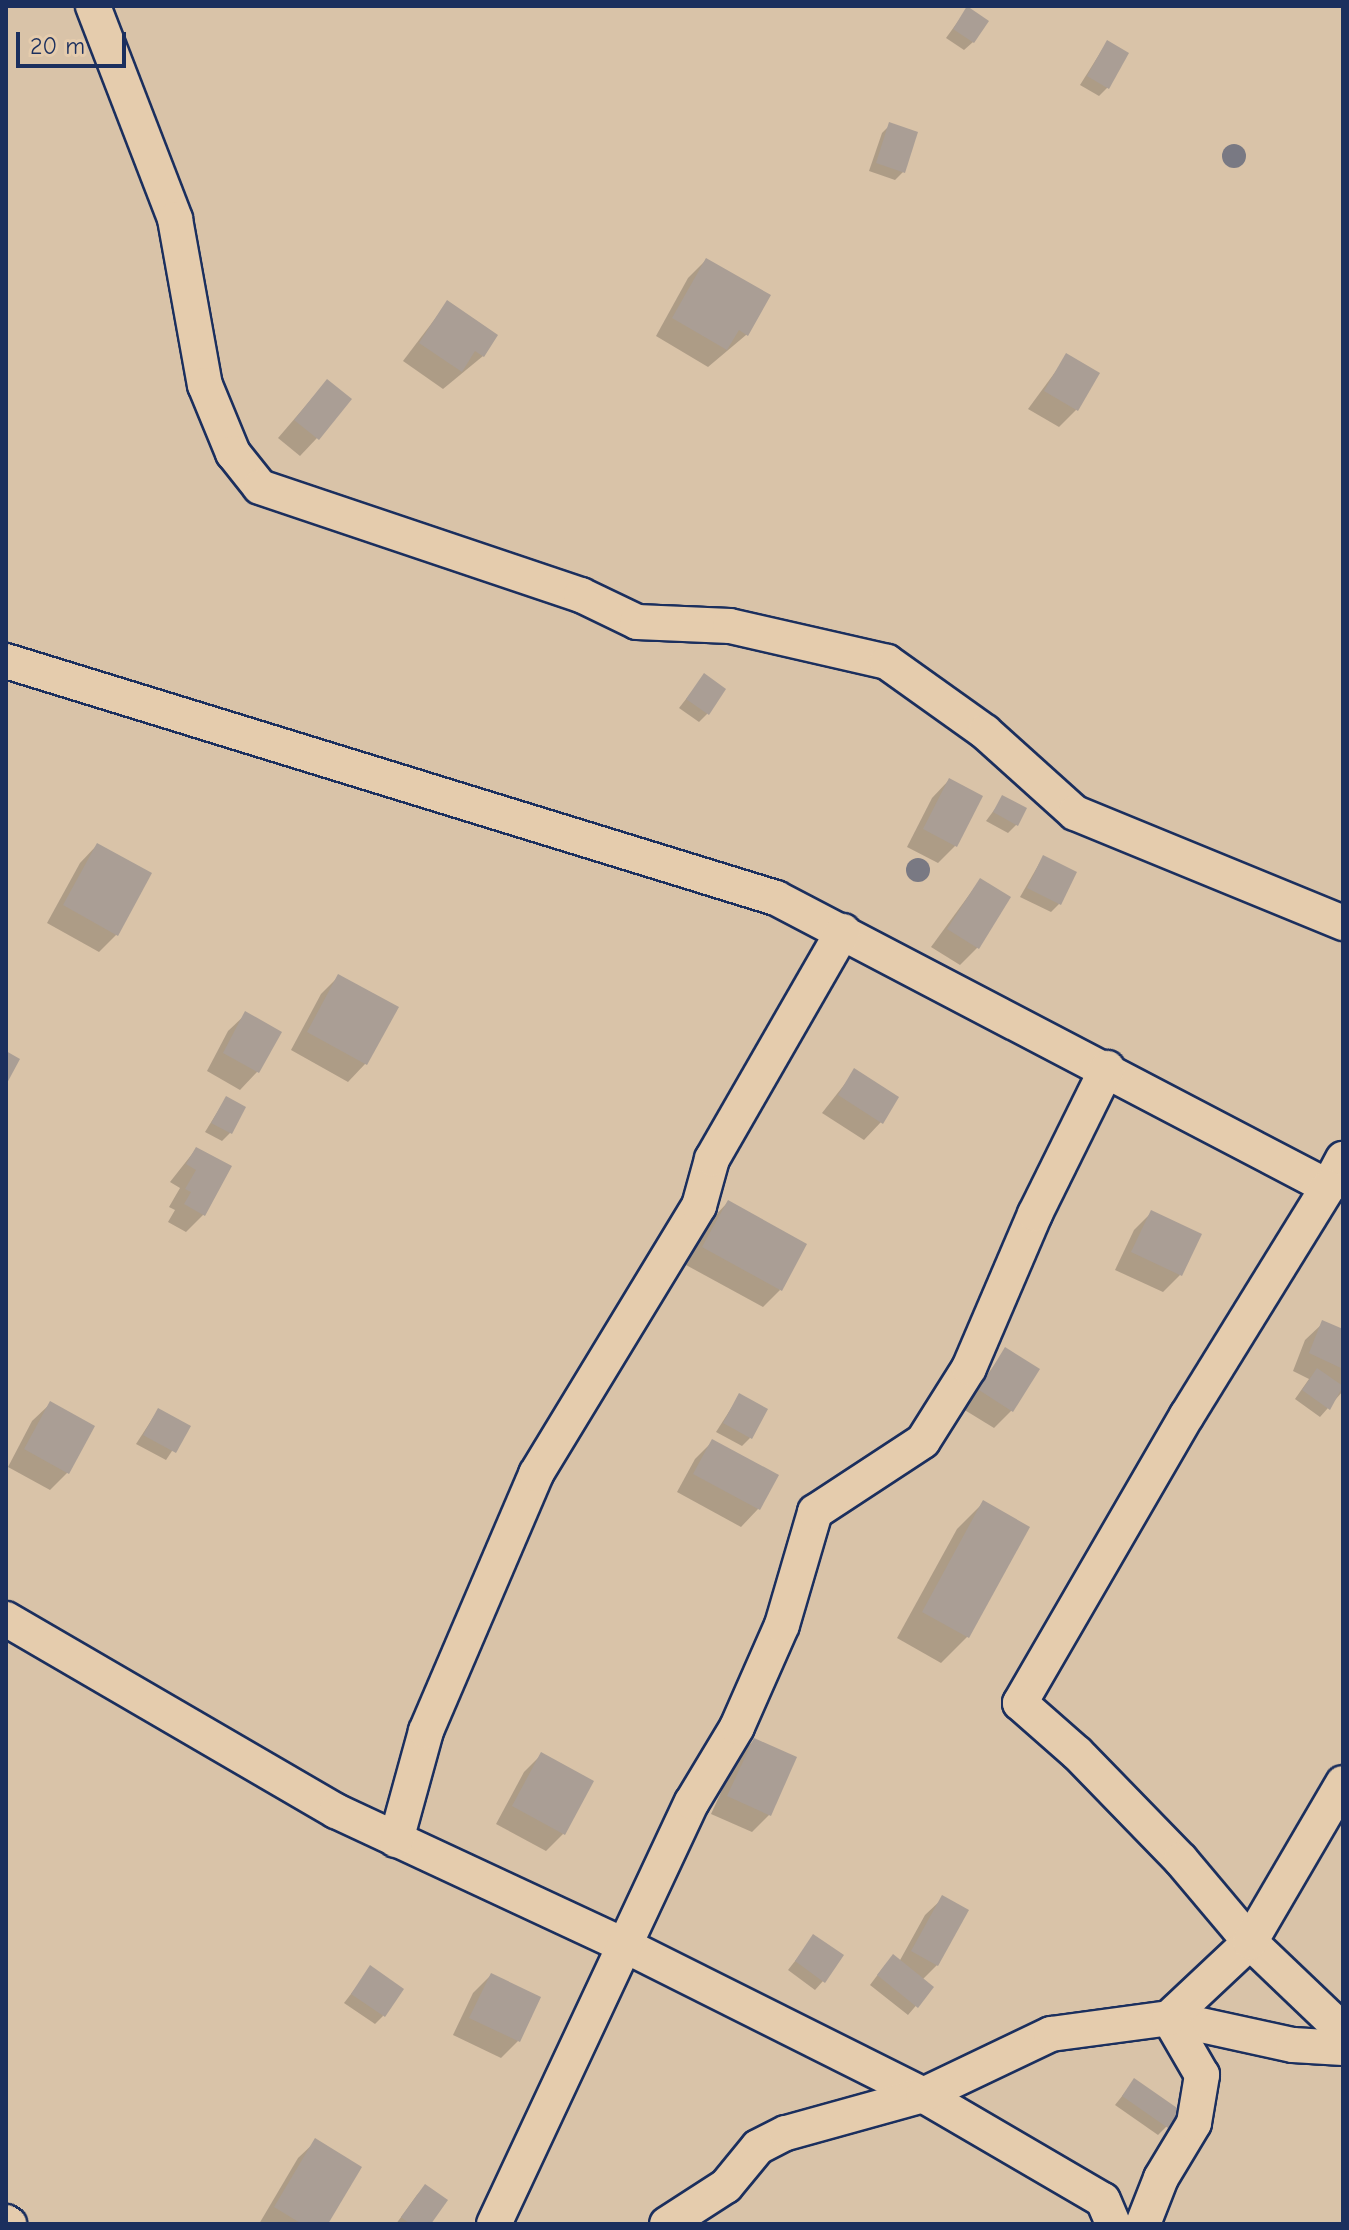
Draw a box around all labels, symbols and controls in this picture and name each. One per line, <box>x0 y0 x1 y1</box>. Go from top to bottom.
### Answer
scale bar <box>20 16 130 66</box>
text: 20 m <box>30 32 85 60</box>

